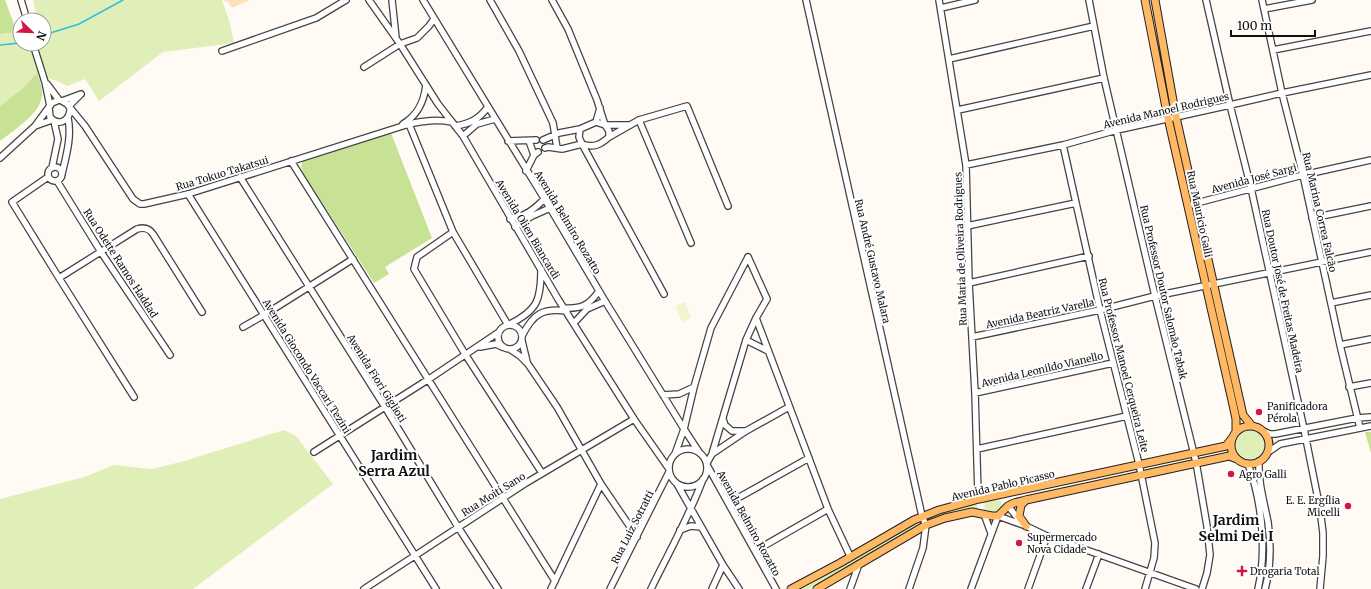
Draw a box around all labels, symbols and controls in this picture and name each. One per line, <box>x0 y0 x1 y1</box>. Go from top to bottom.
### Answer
north arrow <box>12 12 52 52</box>
scale bar <box>1231 12 1315 38</box>
text: 100 m <box>1237 18 1272 33</box>
text: N <box>33 29 49 43</box>
street label: Avenida Manoel Rodrigues <box>1101 90 1230 132</box>
street label: Rua Marina Correa Falcão <box>1299 151 1340 273</box>
street label: Rua Tokuo Takatsui <box>174 153 270 194</box>
street label: Avenida José Sargi <box>1209 161 1298 196</box>
street label: Avenida Belmiro Rozatto <box>531 167 604 277</box>
street label: Rua Mauricio Galli <box>1184 170 1215 259</box>
street label: Rua Maria de Oliveira Rodrigues <box>951 172 970 326</box>
street label: Avenida Olien Biancardi <box>492 176 563 282</box>
street label: Rua André Gustavo Malara <box>852 198 893 325</box>
street label: Rua Professor Doutor Salomão Tabak <box>1137 204 1190 381</box>
street label: Rua Odette Ramos Haddad <box>80 206 161 320</box>
street label: Rua Doutor José de Freitas Madeira <box>1259 208 1306 375</box>
street label: Rua Professor Manoel Cerqueira Leite <box>1096 277 1152 454</box>
street label: Avenida Giocondo Vaccari Tezini <box>259 296 354 436</box>
street label: Avenida Beatriz Varella <box>984 296 1096 332</box>
street label: Avenida Fiori Giglioti <box>344 331 409 425</box>
street label: Avenida Leonildo Vianello <box>979 349 1104 390</box>
place label: Panificadora Pérola <box>1267 400 1328 425</box>
marker: Panificadora Pérola <box>1254 407 1264 417</box>
district label: Jardim Serra Azul <box>358 446 430 480</box>
street label: Avenida Belmiro Rozatto <box>714 467 783 578</box>
street label: Avenida Pablo Picasso <box>949 467 1056 504</box>
place label: Agro Galli <box>1238 468 1287 481</box>
street label: Rua Moiti Sano <box>459 469 528 519</box>
marker: Agro Galli <box>1226 469 1236 479</box>
street label: Rua Luiz Sotratti <box>608 488 657 566</box>
place label: E. E. Ergília Micelli <box>1286 494 1341 519</box>
marker: E. E. Ergília Micelli <box>1343 501 1353 511</box>
district label: Jardim Selmi Dei I <box>1198 511 1274 545</box>
place label: Supermercado Nova Cidade <box>1027 531 1097 556</box>
marker: Supermercado Nova Cidade <box>1014 538 1024 548</box>
place label: Drogaria Total <box>1250 565 1320 578</box>
marker: Drogaria Total <box>1237 566 1247 576</box>

